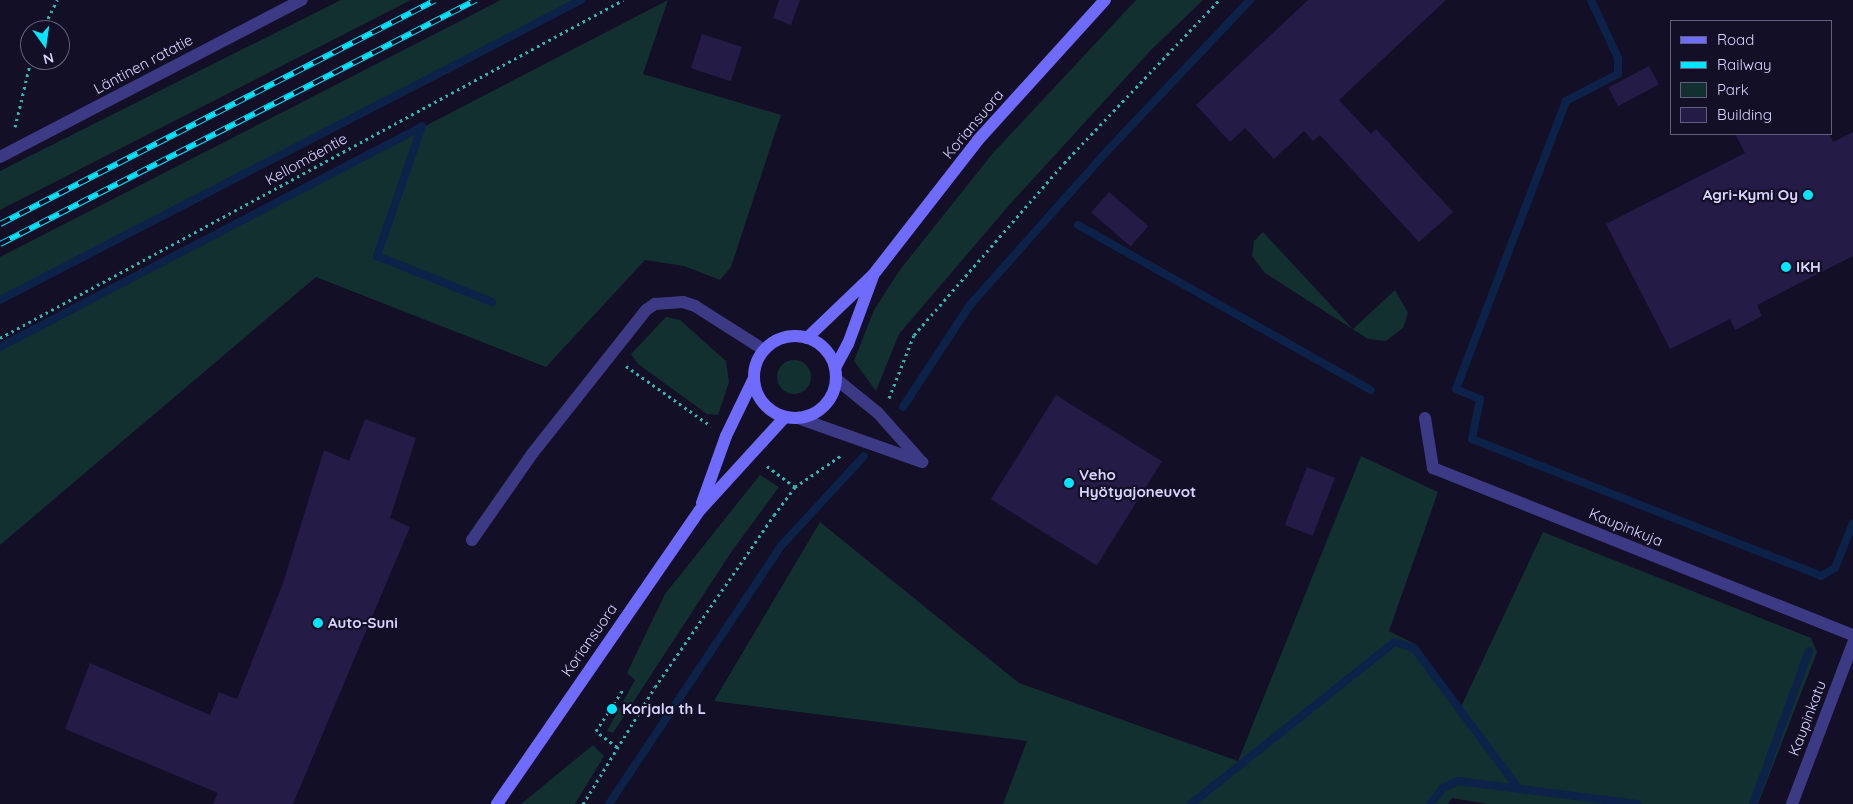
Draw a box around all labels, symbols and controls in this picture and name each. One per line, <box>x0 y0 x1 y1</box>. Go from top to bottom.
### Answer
north arrow <box>20 20 70 70</box>
legend <box>1670 20 1833 135</box>
street label: Läntinen ratatie <box>90 30 196 98</box>
text: Road <box>1717 30 1754 49</box>
text: N <box>41 49 56 69</box>
text: Railway <box>1717 55 1772 74</box>
text: Park <box>1717 80 1749 99</box>
street label: Koriansuora <box>939 86 1007 162</box>
text: Building <box>1717 105 1772 124</box>
street label: Kellomäentie <box>262 129 350 189</box>
place label: Agri-Kymi Oy <box>1703 186 1798 204</box>
marker: Agri-Kymi Oy <box>1802 189 1814 201</box>
place label: IKH <box>1796 258 1821 276</box>
marker: IKH <box>1780 261 1792 273</box>
place label: Veho Hyötyajoneuvot <box>1079 465 1196 500</box>
marker: Veho Hyötyajoneuvot <box>1063 477 1075 489</box>
street label: Kaupinkuja <box>1586 504 1666 550</box>
street label: Koriansuora <box>557 600 621 680</box>
place label: Auto-Suni <box>328 614 398 632</box>
marker: Auto-Suni <box>312 617 324 629</box>
street label: Kaupinkatu <box>1784 678 1830 758</box>
place label: Korjala th L <box>622 700 706 718</box>
marker: Korjala th L <box>606 703 618 715</box>

